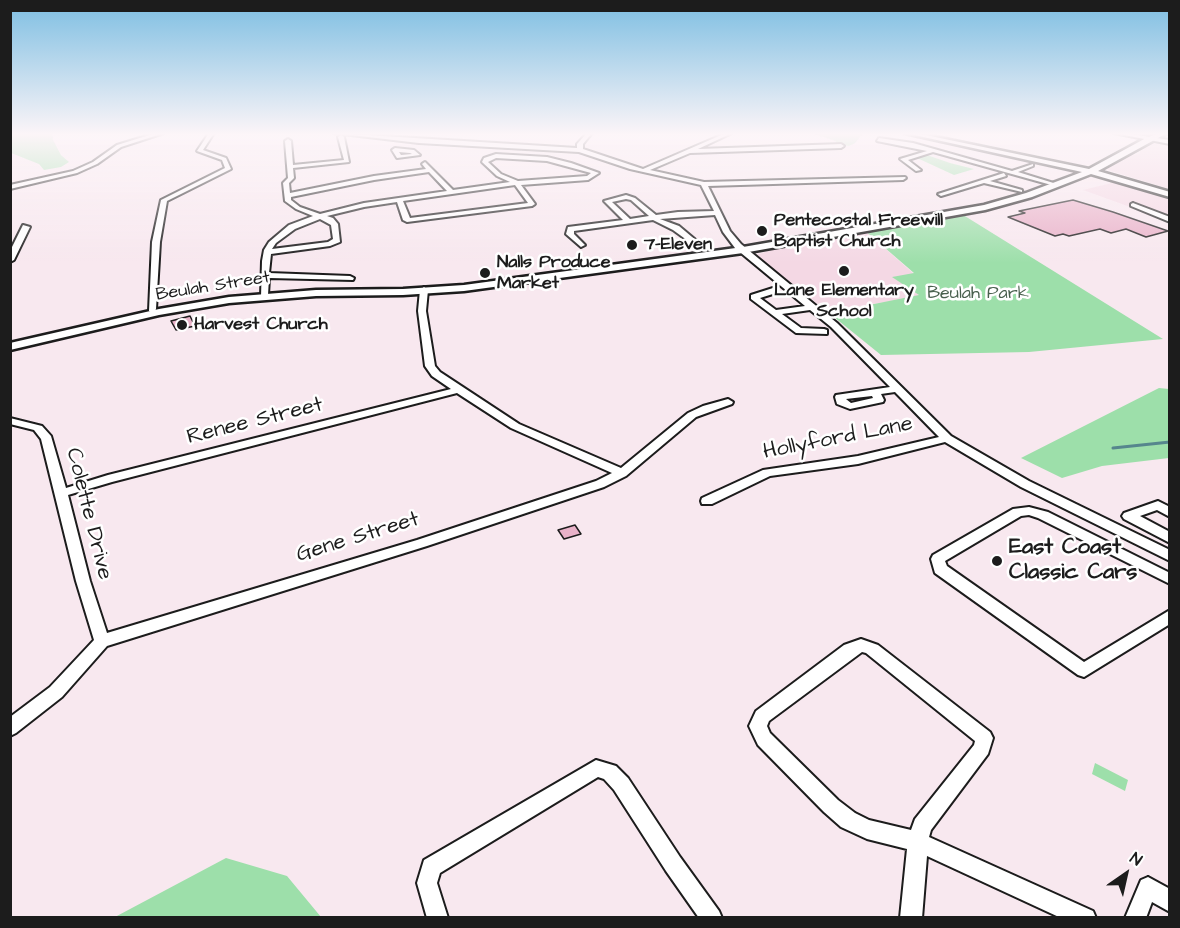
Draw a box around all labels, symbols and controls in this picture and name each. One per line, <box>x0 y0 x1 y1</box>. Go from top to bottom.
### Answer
place label: Pentecostal Freewill Baptist Church <box>774 210 943 252</box>
marker: Pentecostal Freewill Baptist Church <box>755 224 769 238</box>
place label: 7-Eleven <box>644 234 712 256</box>
marker: 7-Eleven <box>625 238 639 252</box>
place label: Nalls Produce Market <box>497 252 610 294</box>
marker: Lane Elementary School <box>837 264 851 278</box>
marker: Nalls Produce Market <box>478 266 492 280</box>
street label: Beulah Street <box>154 267 272 307</box>
place label: Lane Elementary School <box>774 280 914 322</box>
park label: Beulah Park <box>927 283 1029 305</box>
place label: Harvest Church <box>194 314 328 336</box>
marker: Harvest Church <box>175 318 189 332</box>
street label: Renee Street <box>184 392 326 452</box>
street label: Hollyford Lane <box>761 412 915 466</box>
street label: Colette Drive <box>59 445 117 583</box>
street label: Gene Street <box>294 507 422 569</box>
place label: East Coast Classic Cars <box>1009 535 1137 586</box>
marker: East Coast Classic Cars <box>990 554 1004 568</box>
north arrow <box>1096 844 1156 904</box>
text: N <box>1126 847 1146 871</box>

